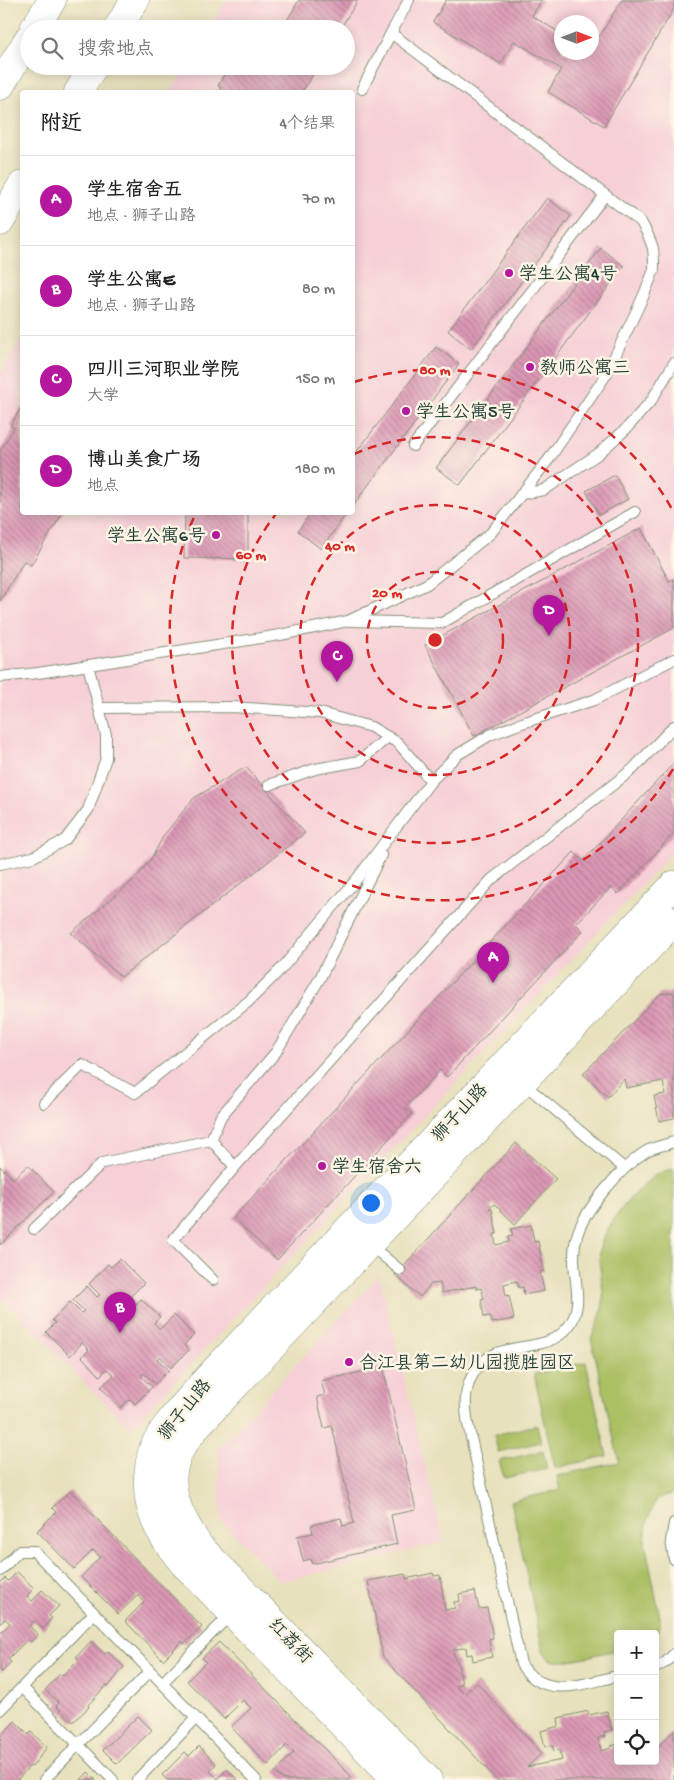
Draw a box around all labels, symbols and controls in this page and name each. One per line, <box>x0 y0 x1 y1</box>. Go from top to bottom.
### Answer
north arrow <box>554 15 599 60</box>
search box <box>20 20 355 75</box>
icon: search <box>38 34 66 62</box>
text: 搜索地点 <box>78 39 154 62</box>
text: 附近 <box>40 113 82 138</box>
text: 4个结果 <box>279 116 335 135</box>
text: 学生宿舍五 <box>87 180 182 203</box>
text: A <box>51 191 61 210</box>
text: 70 m <box>302 191 335 210</box>
text: 地点 · 狮子山路 <box>87 208 196 227</box>
place label: 学生公寓4号 <box>519 264 618 286</box>
marker: 学生公寓4号 <box>503 267 515 279</box>
text: 学生公寓E <box>87 270 175 293</box>
text: B <box>52 281 60 300</box>
text: 80 m <box>302 281 335 300</box>
text: 地点 · 狮子山路 <box>87 298 196 317</box>
place label: 教师公寓三 <box>540 358 630 380</box>
text: 四川三河职业学院 <box>87 360 239 383</box>
marker: 教师公寓三 <box>524 361 536 373</box>
text: 80 m <box>420 362 451 380</box>
text: C <box>52 371 60 390</box>
text: 150 m <box>296 371 335 390</box>
text: 大学 <box>87 388 119 407</box>
place label: 学生公寓5号 <box>416 402 515 424</box>
marker: 学生公寓5号 <box>400 405 412 417</box>
text: 博山美食广场 <box>87 450 201 473</box>
text: D <box>51 461 61 480</box>
text: 180 m <box>296 461 335 480</box>
text: 地点 <box>87 478 119 497</box>
place label: 学生公寓6号 <box>107 526 206 548</box>
marker: 学生公寓6号 <box>210 529 222 541</box>
text: 40 m <box>324 538 355 556</box>
text: 60 m <box>236 547 267 565</box>
text: 20 m <box>372 585 402 603</box>
pin: D <box>533 595 565 636</box>
centre of rings <box>426 631 444 649</box>
pin: C <box>321 641 353 682</box>
pin: A <box>477 942 509 983</box>
street label: 狮子山路 <box>428 1080 493 1147</box>
place label: 学生宿舍六 <box>332 1157 422 1179</box>
marker: 学生宿舍六 <box>316 1160 328 1172</box>
your location <box>358 1190 384 1216</box>
pin: B <box>104 1292 136 1333</box>
place label: 合江县第二幼儿园揽胜园区 <box>359 1353 575 1375</box>
marker: 合江县第二幼儿园揽胜园区 <box>343 1356 355 1368</box>
street label: 狮子山路 <box>154 1375 217 1445</box>
street label: 红荔街 <box>263 1614 316 1668</box>
map controls <box>614 1630 659 1765</box>
button: + <box>614 1630 659 1675</box>
button: − <box>614 1675 659 1720</box>
button: locate <box>614 1720 659 1765</box>

